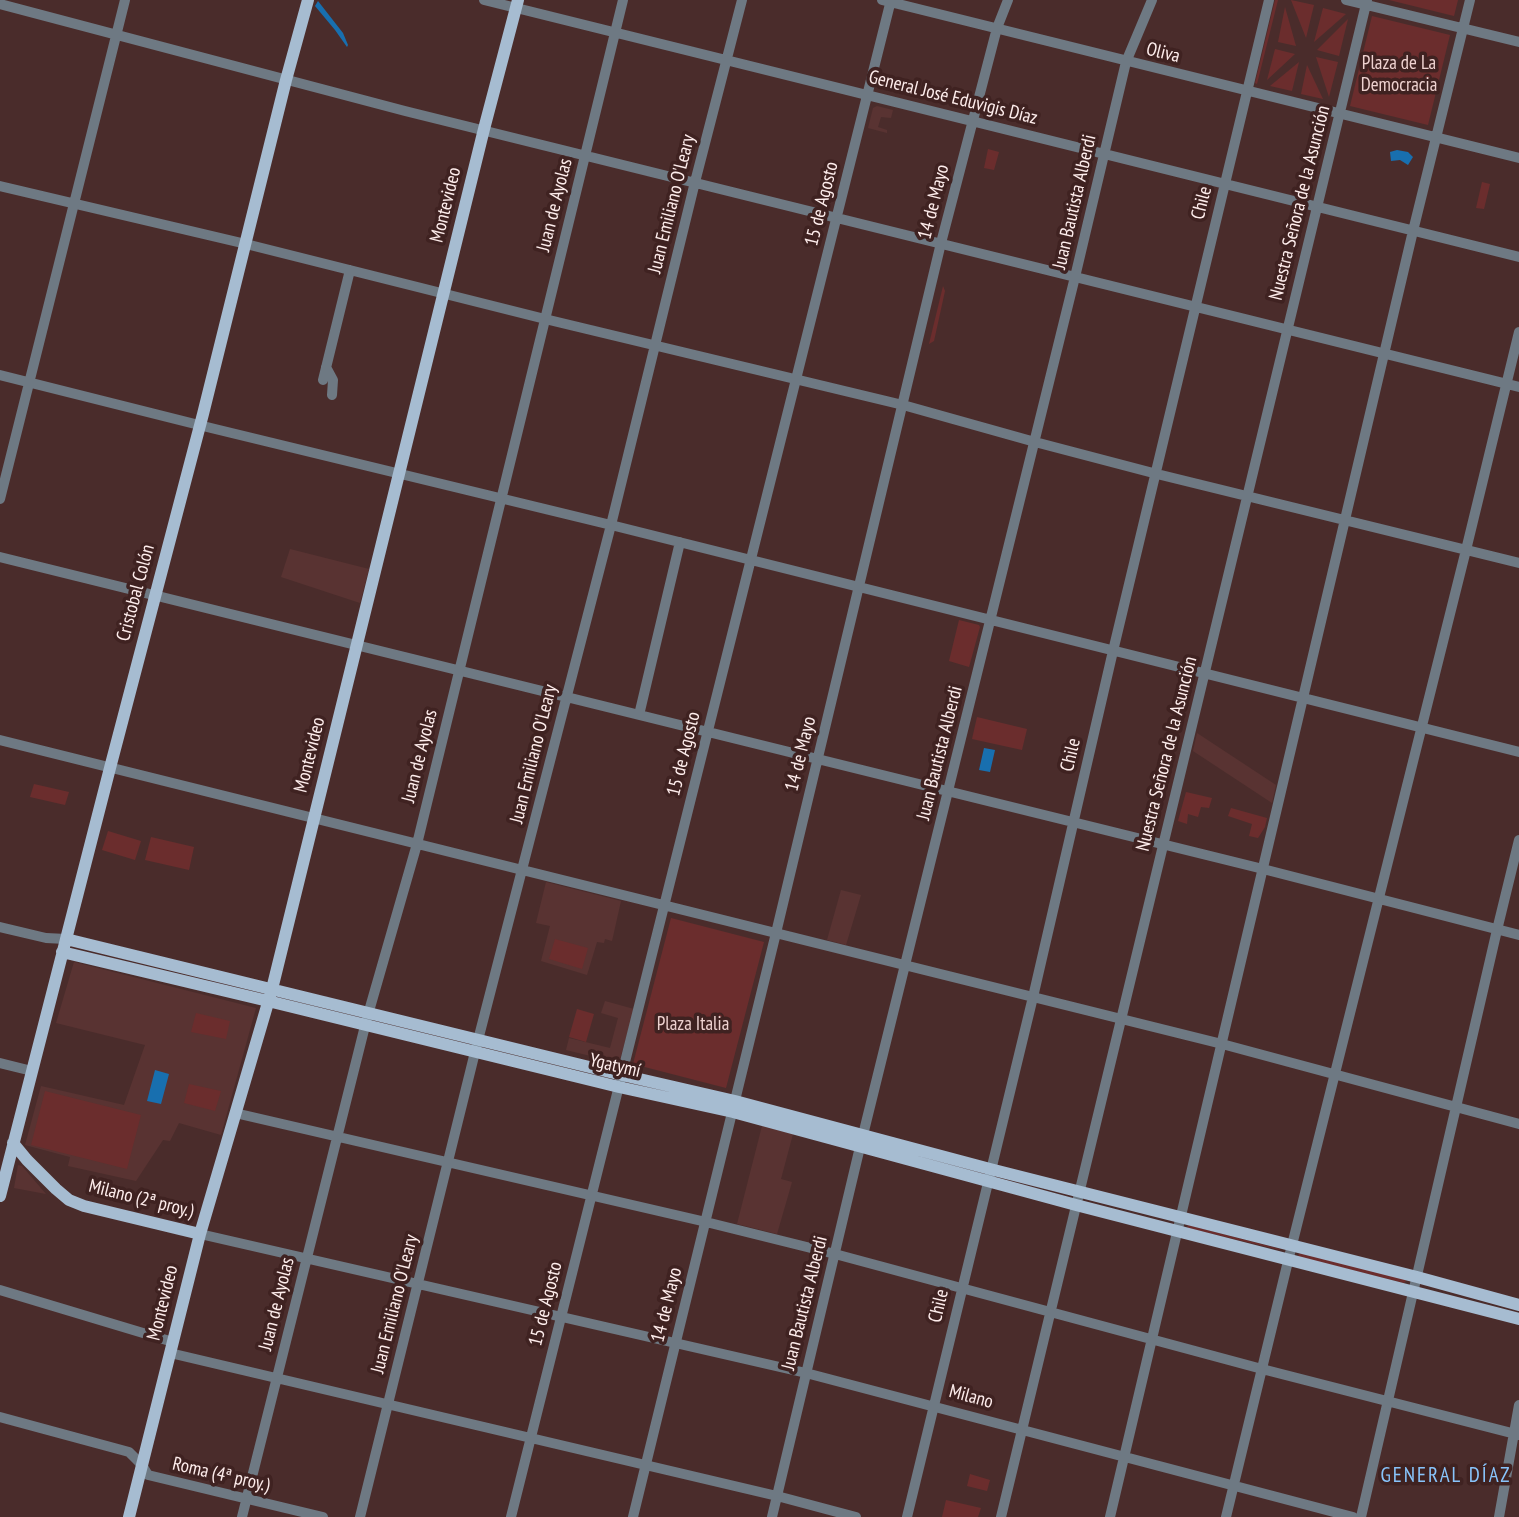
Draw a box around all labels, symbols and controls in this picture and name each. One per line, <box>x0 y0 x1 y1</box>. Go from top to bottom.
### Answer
street label: Oliva <box>1144 38 1182 68</box>
park label: Plaza de La Democracia <box>1361 53 1437 97</box>
street label: General José Eduvigis Díaz <box>866 66 1040 130</box>
street label: Nuestra Señora de la Asunción <box>1265 103 1335 303</box>
street label: Juan Emiliano O'Leary <box>644 132 700 276</box>
street label: Juan Bautista Alberdi <box>1048 133 1102 271</box>
street label: Juan de Ayolas <box>532 156 578 254</box>
street label: 15 de Agosto <box>801 159 843 249</box>
street label: 14 de Mayo <box>914 162 954 242</box>
street label: Montevideo <box>426 165 466 245</box>
street label: Chile <box>1187 184 1217 222</box>
street label: Cristobal Colón <box>112 542 160 644</box>
street label: Nuestra Señora de la Asunción <box>1132 654 1202 854</box>
street label: Juan Emiliano O'Leary <box>506 682 562 826</box>
street label: Juan Bautista Alberdi <box>912 684 968 822</box>
street label: Juan de Ayolas <box>397 707 443 805</box>
street label: 15 de Agosto <box>663 709 705 799</box>
street label: 14 de Mayo <box>781 714 821 794</box>
street label: Montevideo <box>290 715 330 795</box>
street label: Chile <box>1056 736 1086 774</box>
park label: Plaza Italia <box>657 1014 729 1036</box>
street label: Ygatymí <box>587 1049 643 1083</box>
street label: Milano (2ª proy.) <box>86 1175 196 1223</box>
street label: Juan Emiliano O'Leary <box>367 1232 423 1376</box>
street label: Juan Bautista Alberdi <box>777 1234 833 1372</box>
street label: Juan de Ayolas <box>254 1255 300 1353</box>
street label: 15 de Agosto <box>525 1259 567 1349</box>
street label: Montevideo <box>143 1263 183 1343</box>
street label: 14 de Mayo <box>647 1265 687 1345</box>
street label: Chile <box>924 1287 954 1325</box>
street label: Milano <box>946 1380 996 1414</box>
street label: Roma (4ª proy.) <box>170 1453 272 1497</box>
district label: GENERAL DÍAZ <box>1382 1463 1510 1489</box>

